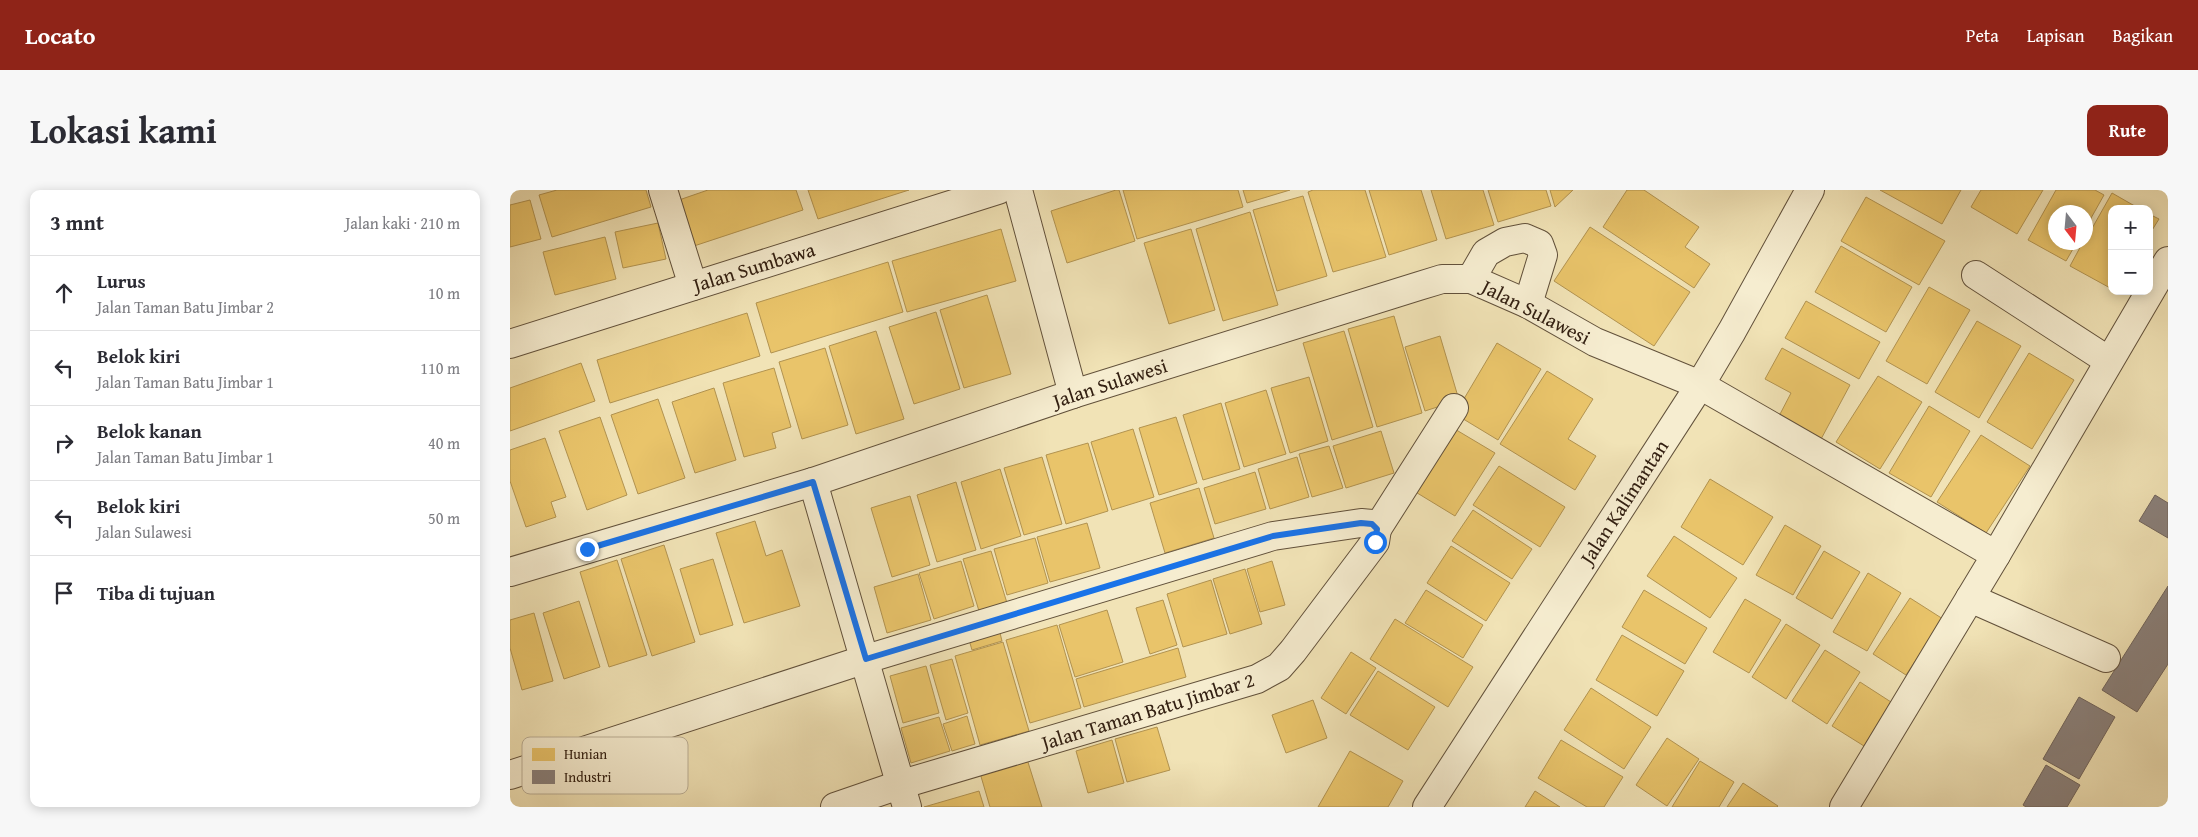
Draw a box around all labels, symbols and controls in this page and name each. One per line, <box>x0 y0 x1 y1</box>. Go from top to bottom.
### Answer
text: Locato <box>25 18 96 53</box>
text: Peta <box>1966 22 1999 49</box>
text: Lapisan <box>2027 22 2085 49</box>
text: Bagikan <box>2113 22 2173 49</box>
text: Lokasi kami <box>30 105 217 156</box>
button: Rute <box>2087 105 2168 156</box>
north arrow <box>2048 205 2093 250</box>
map controls <box>2108 205 2153 295</box>
button: + <box>2108 205 2153 250</box>
text: 3 mnt <box>50 207 104 238</box>
text: Jalan kaki · 210 m <box>345 211 460 235</box>
street label: Jalan Sumbawa <box>686 234 819 300</box>
button: − <box>2108 250 2153 295</box>
text: Lurus <box>97 267 146 295</box>
street label: Jalan Sulawesi <box>1474 270 1596 352</box>
icon: ahead <box>50 279 78 307</box>
text: 10 m <box>428 281 460 305</box>
text: Jalan Taman Batu Jimbar 2 <box>97 295 274 319</box>
text: Belok kiri <box>97 342 180 370</box>
street label: Jalan Sulawesi <box>1046 350 1171 416</box>
icon: left <box>50 354 78 382</box>
text: 110 m <box>420 356 460 380</box>
text: Jalan Taman Batu Jimbar 1 <box>97 370 274 394</box>
text: Belok kanan <box>97 417 202 445</box>
icon: right <box>50 429 78 457</box>
text: 40 m <box>428 431 460 455</box>
street label: Jalan Kalimantan <box>1571 434 1675 572</box>
text: Jalan Taman Batu Jimbar 1 <box>97 445 274 469</box>
text: Belok kiri <box>97 492 180 520</box>
icon: left <box>50 504 78 532</box>
text: 50 m <box>428 506 460 530</box>
text: Jalan Sulawesi <box>97 520 192 544</box>
route start <box>1364 531 1387 554</box>
route end <box>576 538 599 561</box>
icon: arrive <box>50 579 78 607</box>
text: Tiba di tujuan <box>97 579 215 607</box>
street label: Jalan Taman Batu Jimbar 2 <box>1035 664 1258 758</box>
legend <box>522 737 688 794</box>
text: Hunian <box>564 744 607 764</box>
text: Industri <box>564 767 611 787</box>

